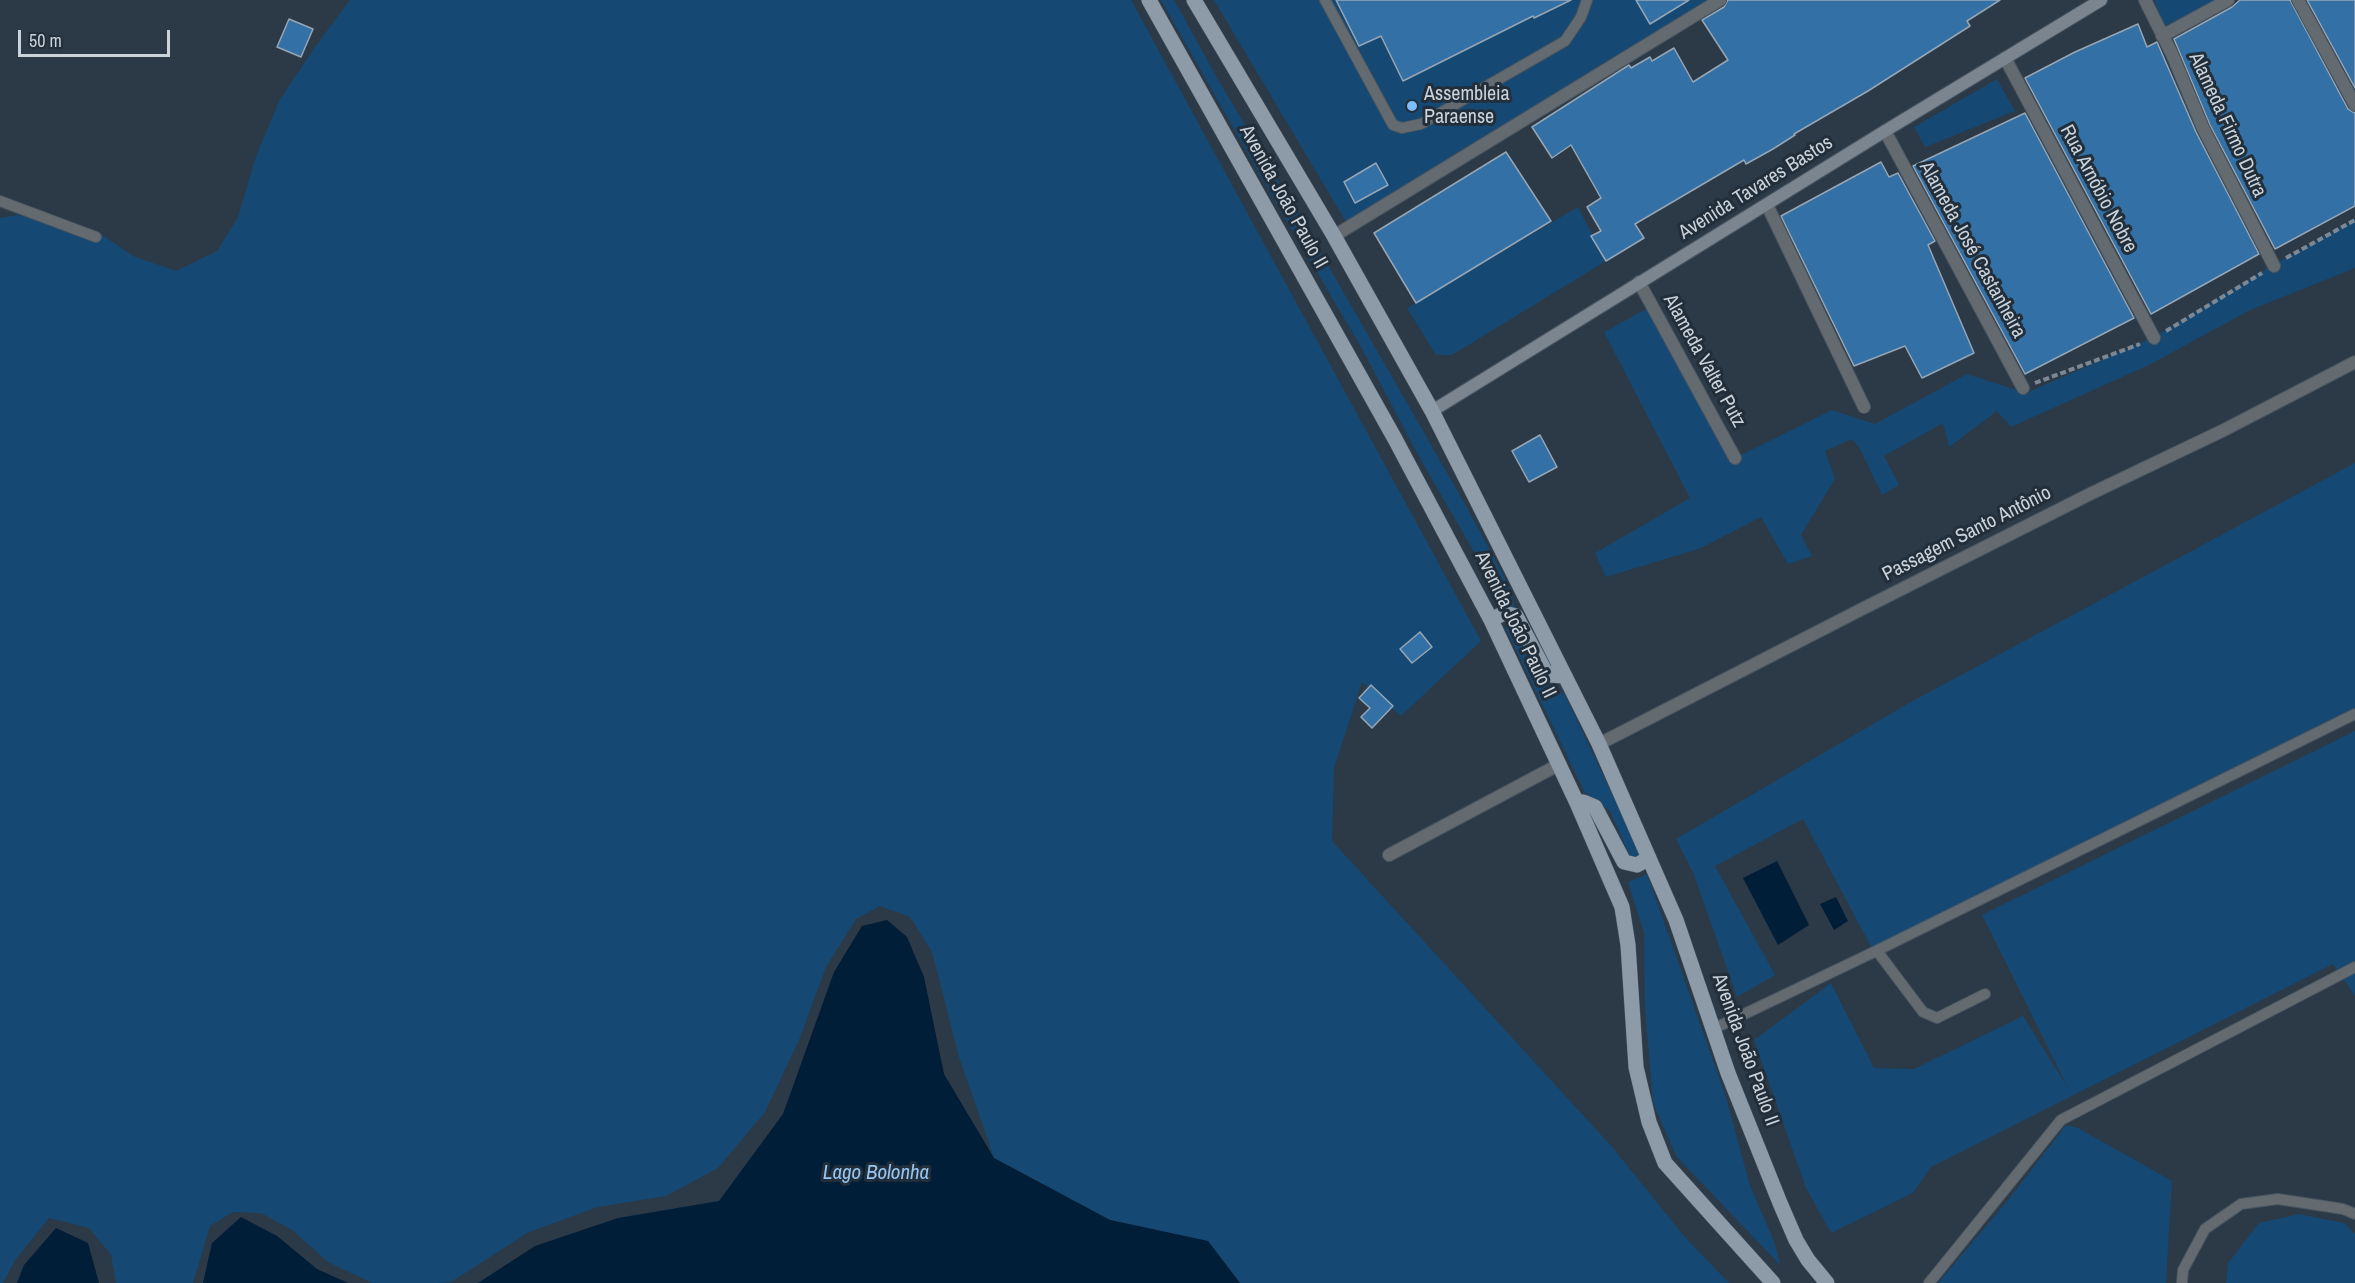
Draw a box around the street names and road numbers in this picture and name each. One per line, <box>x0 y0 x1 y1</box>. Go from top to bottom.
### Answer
street label: Alameda Firmo Dutra <box>2183 49 2271 201</box>
street label: Avenida João Paulo II <box>1234 121 1332 273</box>
street label: Rua Arnóbio Nobre <box>2054 121 2142 257</box>
street label: Avenida Tavares Bastos <box>1675 131 1837 245</box>
street label: Alameda José Castanheira <box>1914 158 2030 342</box>
street label: Alameda Valter Putz <box>1658 290 1750 432</box>
street label: Passagem Santo Antônio <box>1879 481 2055 587</box>
street label: Avenida João Paulo II <box>1469 548 1561 702</box>
street label: Avenida João Paulo II <box>1706 971 1784 1129</box>

